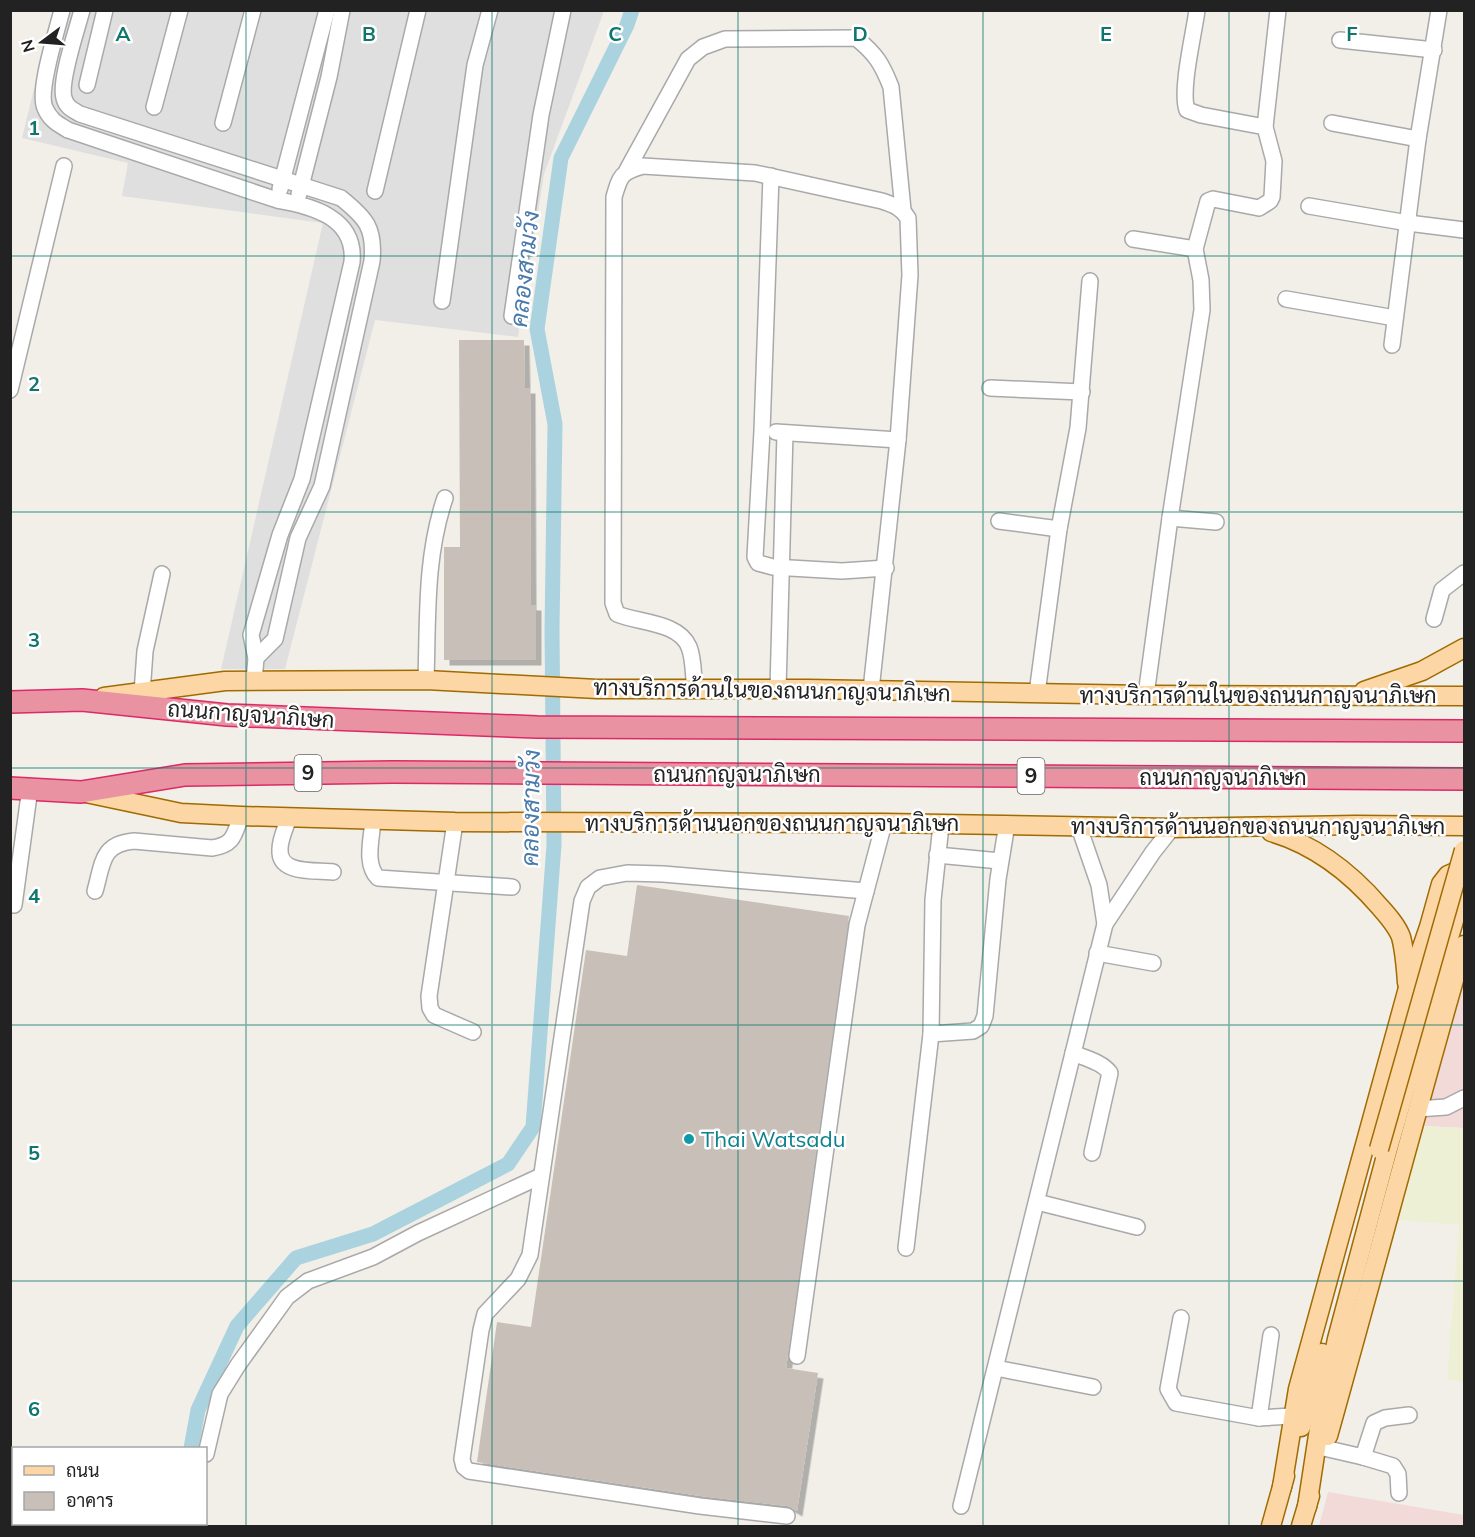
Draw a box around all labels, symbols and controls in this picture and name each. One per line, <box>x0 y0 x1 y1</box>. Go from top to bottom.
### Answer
north arrow <box>12 12 72 72</box>
text: A <box>116 21 131 46</box>
text: B <box>362 21 376 46</box>
text: C <box>608 21 622 46</box>
text: D <box>852 21 868 46</box>
text: E <box>1100 21 1112 46</box>
text: F <box>1346 21 1358 46</box>
text: N <box>16 38 39 55</box>
text: 1 <box>28 115 40 140</box>
water label: คลองสามวัง <box>503 209 545 329</box>
text: 2 <box>28 371 40 396</box>
text: 3 <box>28 627 40 652</box>
street label: ทางบริการด้านในของถนนกาญจนาภิเษก <box>593 673 951 707</box>
street label: ทางบริการด้านในของถนนกาญจนาภิเษก <box>1079 681 1437 709</box>
street label: ถนนกาญจนาภิเษก <box>167 694 335 734</box>
water label: คลองสามวัง <box>514 749 546 867</box>
road number: 9 <box>294 755 322 791</box>
road number: 9 <box>1018 758 1044 794</box>
street label: ถนนกาญจนาภิเษก <box>653 760 821 788</box>
street label: ถนนกาญจนาภิเษก <box>1139 763 1307 791</box>
street label: ทางบริการด้านนอกของถนนกาญจนาภิเษก <box>585 809 959 837</box>
street label: ทางบริการด้านนอกของถนนกาญจนาภิเษก <box>1071 812 1445 840</box>
text: 4 <box>28 883 40 908</box>
place label: Thai Watsadu <box>701 1125 845 1153</box>
marker: Thai Watsadu <box>682 1132 696 1146</box>
text: 5 <box>28 1140 40 1165</box>
text: 6 <box>28 1396 40 1421</box>
legend <box>12 1447 207 1525</box>
text: ถนน <box>66 1459 99 1482</box>
text: อาคาร <box>66 1489 114 1512</box>

